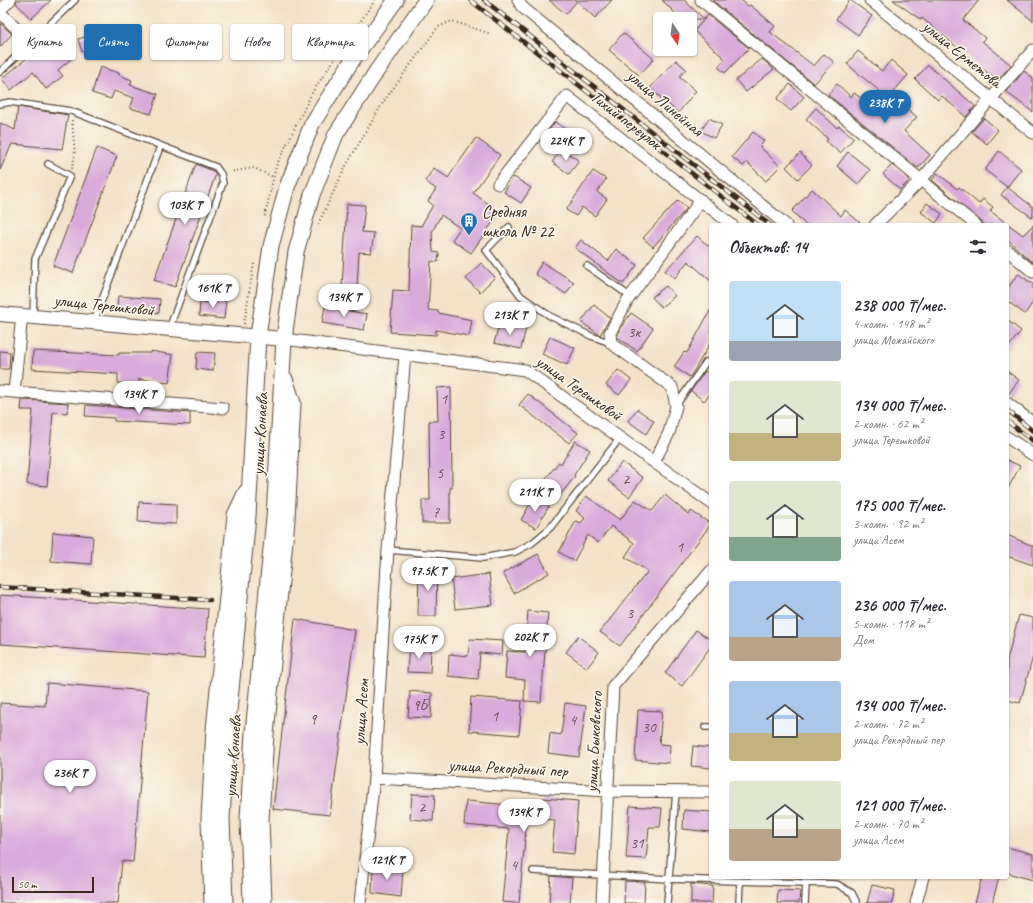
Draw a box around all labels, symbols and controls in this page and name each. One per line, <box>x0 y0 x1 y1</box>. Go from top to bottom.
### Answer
north arrow <box>653 12 697 56</box>
map controls <box>653 12 697 56</box>
street label: улица Ерметова <box>918 15 1007 93</box>
chip: Купить <box>12 24 76 60</box>
chip: Снять <box>84 24 142 60</box>
chip: Фильтры <box>150 24 222 60</box>
chip: Новое <box>230 24 284 60</box>
chip: Квартира <box>292 24 368 60</box>
street label: улица Линейная <box>622 65 709 142</box>
street label: Тихий переулок <box>586 86 667 155</box>
pin: 238K ₸ <box>852 90 918 124</box>
text: 238K ₸ <box>868 95 902 111</box>
pin: 224K ₸ <box>533 128 599 162</box>
text: 224K ₸ <box>549 133 583 149</box>
pin: 103K ₸ <box>152 192 218 226</box>
text: 103K ₸ <box>168 197 202 213</box>
place label: Средняя школа № 22 <box>482 201 555 242</box>
building icon: Средняя школа № 22 <box>459 211 479 236</box>
icon: filters <box>967 236 989 258</box>
text: Объектов: 14 <box>729 237 808 258</box>
pin: 161K ₸ <box>180 275 246 309</box>
text: 161K ₸ <box>196 280 230 296</box>
pin: 134K ₸ <box>311 284 377 318</box>
street label: улица Терешковой <box>52 289 156 321</box>
text: 134K ₸ <box>327 289 361 305</box>
text: 238 000 ₸/мес. <box>853 295 946 316</box>
icon: home <box>761 297 809 345</box>
pin: 213K ₸ <box>477 302 543 336</box>
text: 213K ₸ <box>493 307 527 323</box>
text: 4-комн. · 148 m² <box>853 316 929 332</box>
house number: 3к <box>628 323 642 342</box>
text: улица Можайского <box>853 332 934 348</box>
street label: улица Терешковой <box>531 350 627 426</box>
pin: 134K ₸ <box>106 381 172 415</box>
text: 134K ₸ <box>122 386 156 402</box>
house number: 1 <box>441 390 449 409</box>
street label: улица Конаева <box>247 391 273 477</box>
text: 134 000 ₸/мес. <box>853 395 946 416</box>
icon: home <box>761 397 809 445</box>
text: 2-комн. · 62 m² <box>853 416 923 432</box>
house number: 3 <box>438 425 446 444</box>
text: улица Терешковой <box>853 432 930 448</box>
house number: 5 <box>437 464 445 483</box>
house number: 2 <box>623 470 631 489</box>
pin: 211K ₸ <box>502 479 568 513</box>
text: 211K ₸ <box>518 484 552 500</box>
text: 175 000 ₸/мес. <box>853 495 945 516</box>
icon: home <box>761 497 809 545</box>
house number: 7 <box>433 503 441 522</box>
text: 3-комн. · 92 m² <box>853 516 923 532</box>
text: улица Асем <box>853 532 904 548</box>
house number: 1 <box>677 538 685 557</box>
pin: 97.5K ₸ <box>391 558 465 592</box>
text: 97.5K ₸ <box>410 563 446 579</box>
text: 236 000 ₸/мес. <box>853 595 946 616</box>
icon: home <box>761 597 809 645</box>
house number: 3 <box>627 604 635 623</box>
text: 5-комн. · 118 m² <box>853 616 929 632</box>
pin: 202K ₸ <box>497 624 563 658</box>
pin: 175K ₸ <box>386 626 452 660</box>
text: 202K ₸ <box>513 629 547 645</box>
text: 175K ₸ <box>402 631 436 647</box>
text: Дом <box>853 632 874 648</box>
street label: улица Асем <box>348 677 374 747</box>
street label: улица Быковского <box>581 690 607 794</box>
text: 134 000 ₸/мес. <box>853 695 946 716</box>
house number: 9Б <box>413 696 430 715</box>
icon: home <box>761 697 809 745</box>
house number: 1 <box>492 707 500 726</box>
house number: 9 <box>310 710 318 729</box>
house number: 4 <box>570 711 578 730</box>
street label: улица Конаева <box>220 713 246 799</box>
text: 2-комн. · 72 m² <box>853 716 923 732</box>
house number: 30 <box>642 718 657 737</box>
text: улица Рекордный пер <box>853 732 945 748</box>
street label: улица Рекордный пер <box>447 754 570 782</box>
pin: 236K ₸ <box>37 760 103 794</box>
text: 236K ₸ <box>53 765 87 781</box>
text: 121 000 ₸/мес. <box>853 795 946 816</box>
icon: home <box>761 797 809 845</box>
house number: 2 <box>419 798 427 817</box>
pin: 134K ₸ <box>491 799 557 833</box>
text: 134K ₸ <box>507 804 541 820</box>
text: 2-комн. · 70 m² <box>853 816 923 832</box>
text: улица Асем <box>853 832 904 848</box>
house number: 31 <box>630 834 645 853</box>
pin: 121K ₸ <box>354 847 420 881</box>
text: 121K ₸ <box>370 852 404 868</box>
house number: 4 <box>511 856 519 875</box>
scale bar <box>12 875 94 894</box>
text: 50 m <box>18 877 37 891</box>

